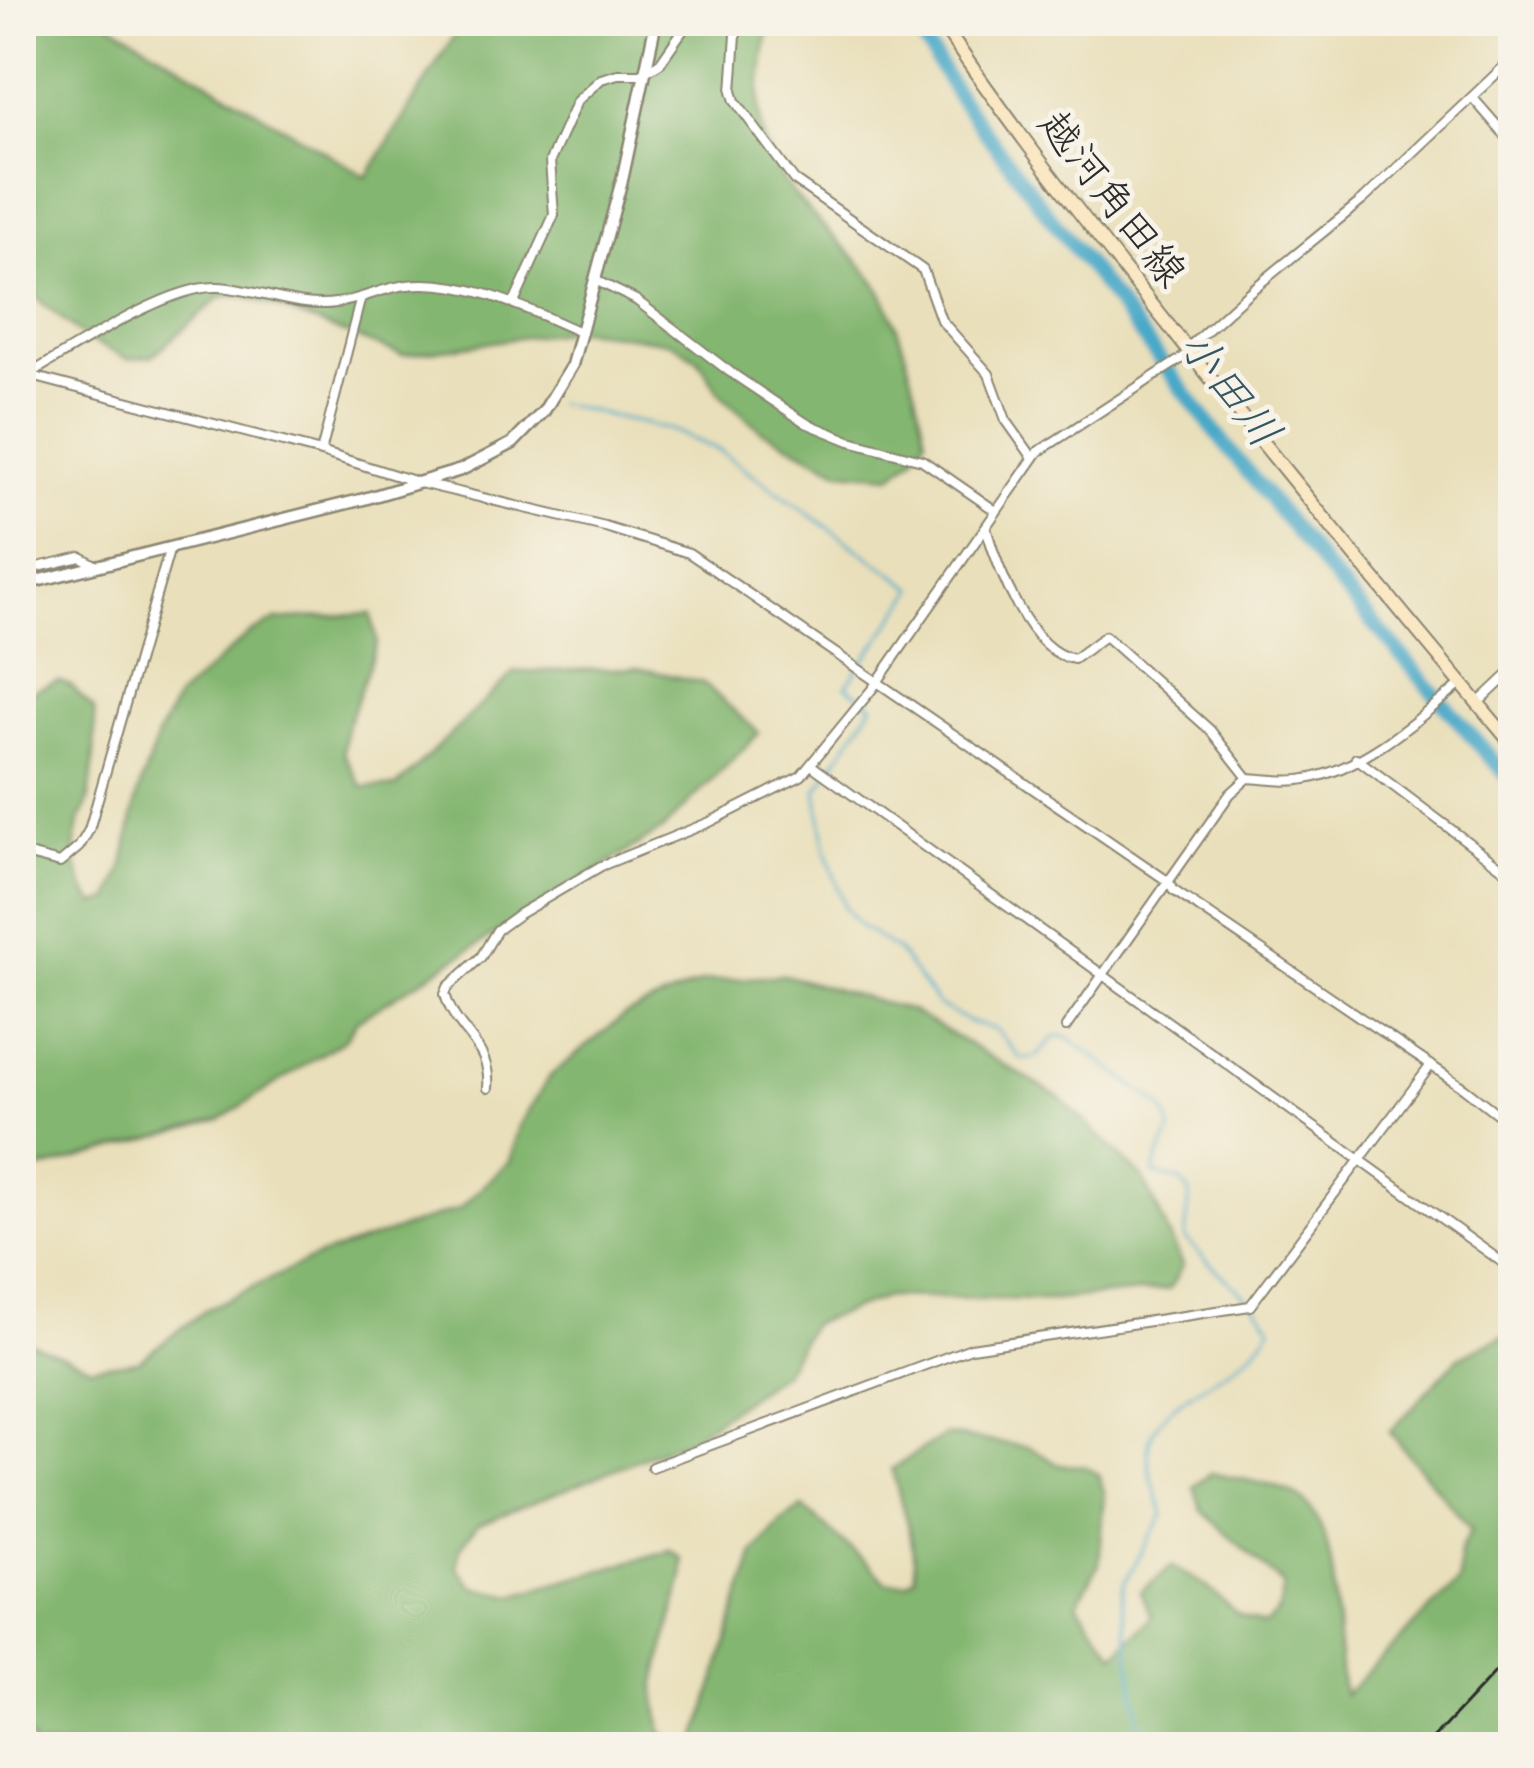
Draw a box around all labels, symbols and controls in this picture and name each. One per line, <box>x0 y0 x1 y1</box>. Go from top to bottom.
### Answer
street label: 越河角田線 <box>1027 100 1197 298</box>
water label: 小田川 <box>1165 319 1293 459</box>

